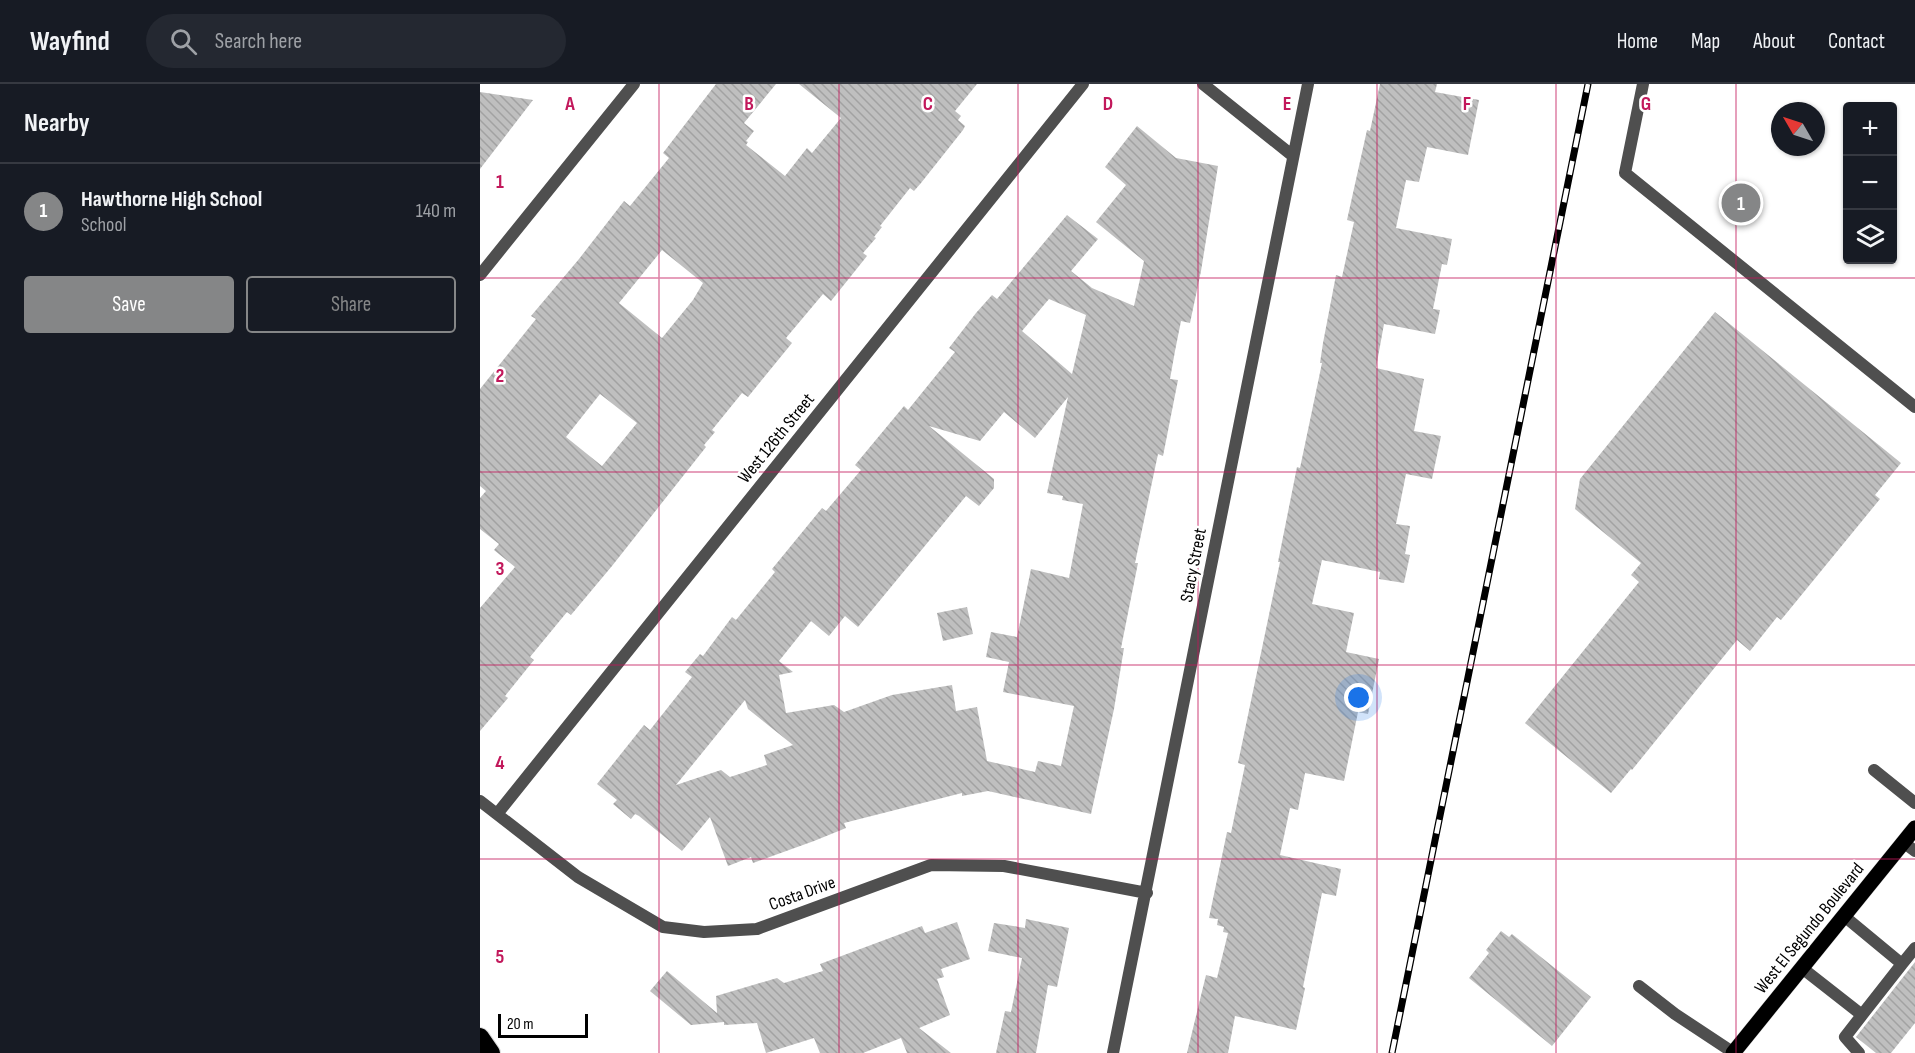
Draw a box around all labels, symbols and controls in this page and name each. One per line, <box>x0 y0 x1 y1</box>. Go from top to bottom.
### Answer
search box <box>146 14 566 68</box>
text: Wayfind <box>30 25 110 58</box>
icon: search <box>167 25 200 58</box>
text: Search here <box>215 28 302 55</box>
text: Home <box>1617 29 1658 54</box>
text: Map <box>1691 29 1720 54</box>
text: About <box>1753 29 1795 54</box>
text: Contact <box>1828 29 1885 54</box>
text: A <box>564 92 575 116</box>
text: B <box>744 92 754 116</box>
text: C <box>923 92 933 116</box>
text: D <box>1103 92 1113 116</box>
text: E <box>1283 92 1291 116</box>
text: F <box>1463 92 1471 116</box>
text: G <box>1641 92 1651 116</box>
north arrow <box>1771 102 1825 156</box>
map controls <box>1843 102 1897 264</box>
button: + <box>1843 102 1897 156</box>
text: Nearby <box>24 108 90 139</box>
button: − <box>1843 156 1897 210</box>
text: 1 <box>496 170 504 194</box>
pin: 1 <box>1722 180 1760 226</box>
text: Hawthorne High School <box>81 186 262 213</box>
text: 1 <box>40 199 47 223</box>
text: 140 m <box>416 199 456 223</box>
button: layers <box>1843 210 1897 264</box>
text: School <box>81 213 126 237</box>
button: Save <box>24 276 234 333</box>
button: Share <box>246 276 456 333</box>
text: 2 <box>496 364 504 388</box>
street label: West 126th Street <box>734 389 819 487</box>
street label: Stacy Street <box>1176 526 1211 604</box>
text: 3 <box>496 557 505 581</box>
your location <box>1344 683 1373 712</box>
text: 4 <box>495 751 505 775</box>
street label: West El Segundo Boulevard <box>1750 859 1868 998</box>
street label: Costa Drive <box>766 872 838 915</box>
text: 5 <box>496 945 505 969</box>
scale bar <box>498 1011 588 1038</box>
text: 20 m <box>507 1015 534 1034</box>

